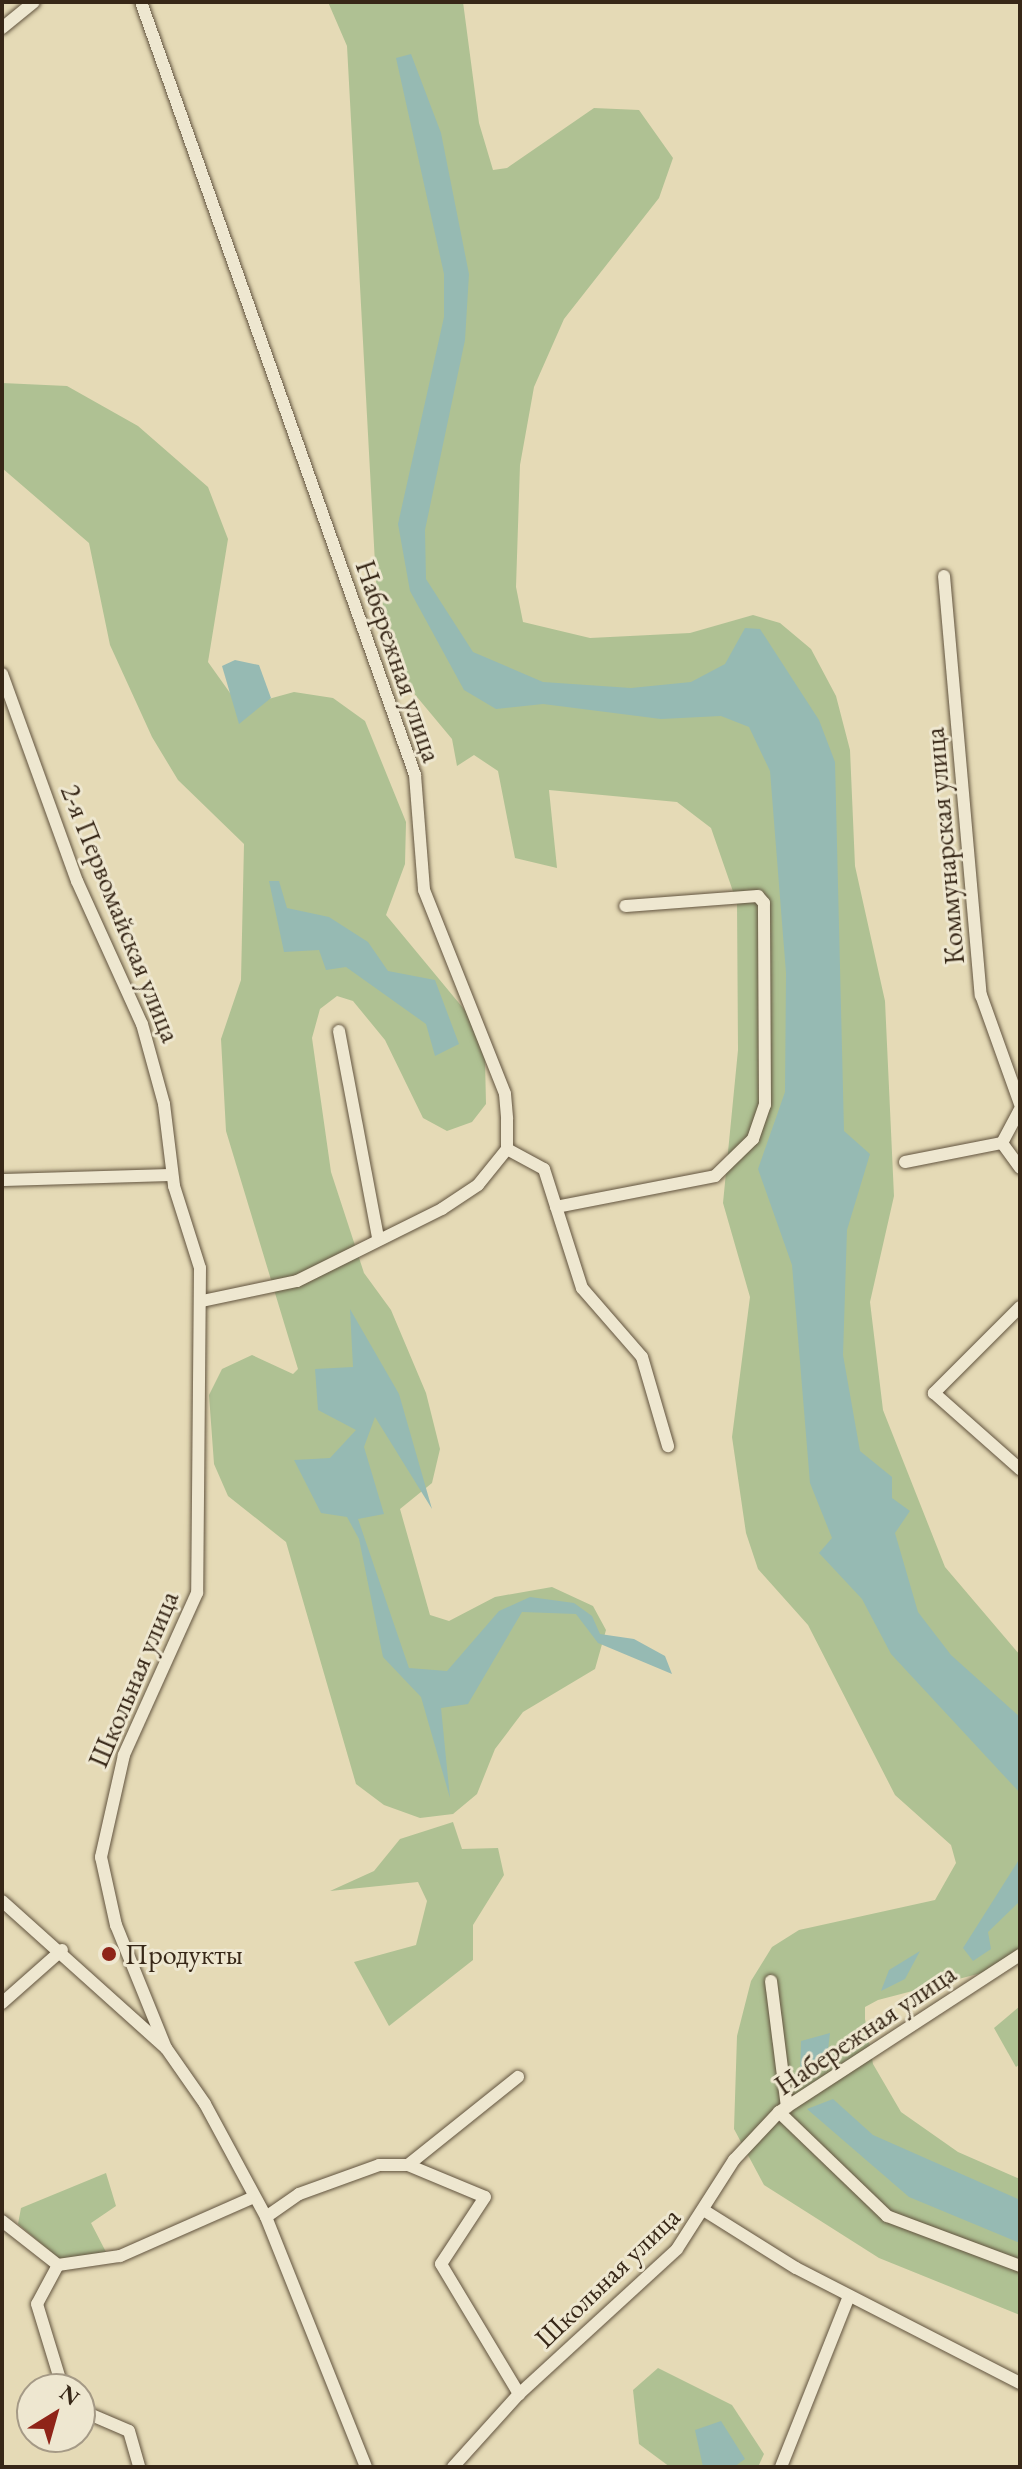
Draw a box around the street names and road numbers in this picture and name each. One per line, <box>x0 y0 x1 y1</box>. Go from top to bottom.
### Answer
street label: Набережная улица <box>349 556 449 766</box>
street label: Коммунарская улица <box>917 726 971 966</box>
street label: 2-я Первомайская улица <box>54 779 188 1047</box>
street label: Школьная улица <box>81 1586 185 1772</box>
street label: Набережная улица <box>768 1956 962 2102</box>
street label: Школьная улица <box>528 2199 686 2355</box>

